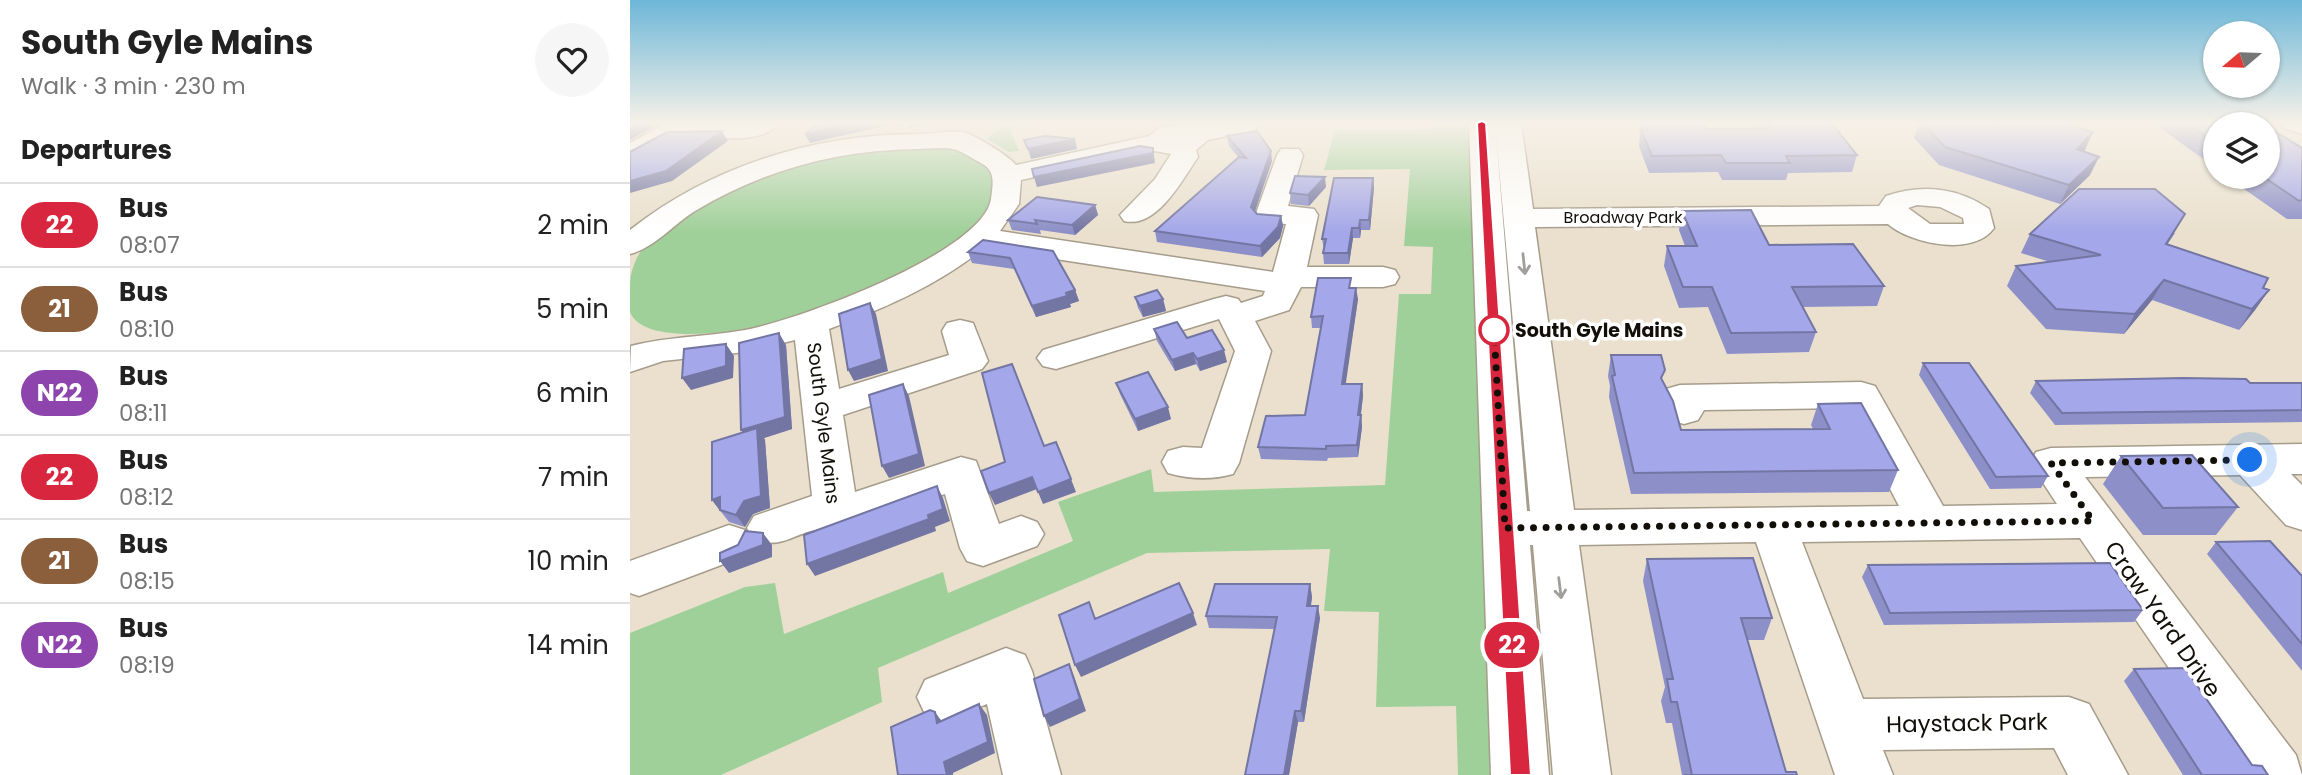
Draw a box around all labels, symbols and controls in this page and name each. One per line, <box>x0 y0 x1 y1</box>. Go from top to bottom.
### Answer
text: South Gyle Mains <box>21 19 313 66</box>
north arrow <box>2203 21 2280 98</box>
map controls <box>2203 21 2280 189</box>
button: heart <box>535 23 609 97</box>
text: Walk · 3 min · 230 m <box>21 70 246 102</box>
button: layers <box>2203 112 2280 189</box>
text: Departures <box>21 132 172 168</box>
text: Bus <box>119 190 168 226</box>
street label: Broadway Park <box>1563 206 1683 229</box>
text: 2 min <box>537 207 609 243</box>
text: 22 <box>46 208 73 241</box>
text: 08:07 <box>119 229 180 261</box>
one-way arrow <box>1518 252 1531 275</box>
text: Bus <box>119 274 168 310</box>
text: 5 min <box>536 291 609 327</box>
text: 21 <box>48 292 71 325</box>
text: 08:10 <box>119 313 175 345</box>
marker: South Gyle Mains <box>1479 315 1509 345</box>
place label: South Gyle Mains <box>1515 317 1683 344</box>
street label: South Gyle Mains <box>800 341 847 505</box>
text: Bus <box>119 358 168 394</box>
text: 6 min <box>536 375 609 411</box>
text: N22 <box>37 376 82 409</box>
text: 08:11 <box>119 397 168 429</box>
text: Bus <box>119 442 168 478</box>
your location <box>2232 442 2267 477</box>
text: 7 min <box>538 459 609 495</box>
text: 22 <box>46 460 73 493</box>
text: 08:12 <box>119 481 173 513</box>
text: Bus <box>119 526 168 562</box>
street label: Craw Yard Drive <box>2097 535 2229 703</box>
text: 10 min <box>528 543 609 579</box>
text: 21 <box>48 544 71 577</box>
text: 08:15 <box>119 565 175 597</box>
one-way arrow <box>1553 576 1566 598</box>
text: Bus <box>119 610 168 646</box>
line badge: 22 <box>1480 622 1544 668</box>
text: 14 min <box>528 627 609 663</box>
text: N22 <box>37 628 82 661</box>
text: 22 <box>1498 628 1526 661</box>
text: 08:19 <box>119 649 175 681</box>
street label: Haystack Park <box>1886 706 2048 740</box>

